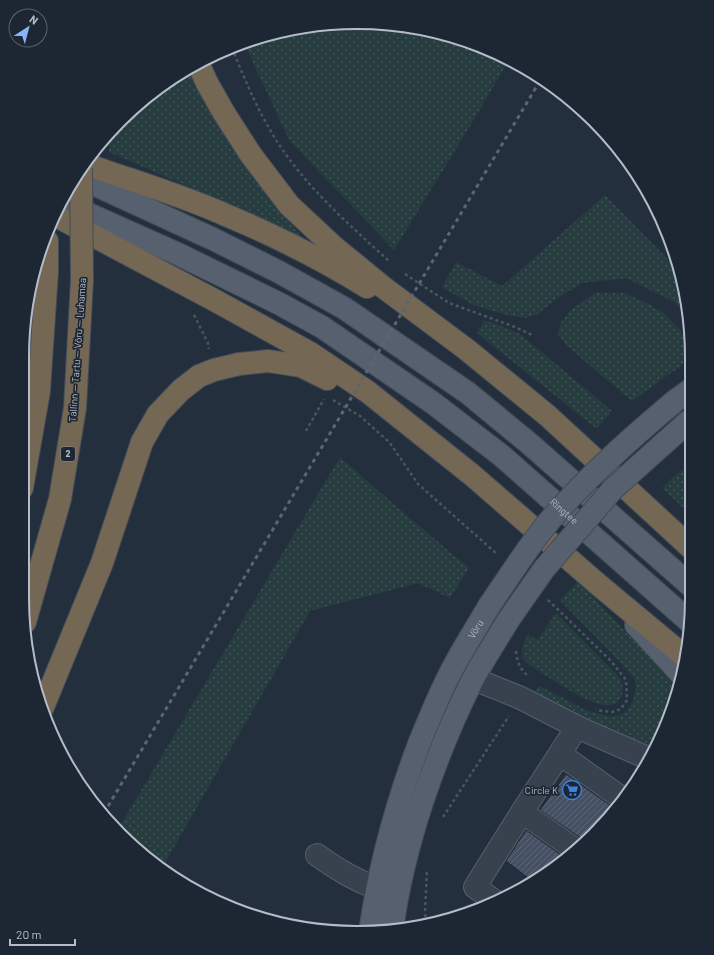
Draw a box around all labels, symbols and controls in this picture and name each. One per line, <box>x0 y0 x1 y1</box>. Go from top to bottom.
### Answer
north arrow <box>8 8 48 48</box>
text: N <box>27 12 41 27</box>
street label: Tallinn — Tartu — Võru — Luhamaa <box>66 278 88 422</box>
road number: 2 <box>61 447 75 461</box>
street label: Ringtee <box>548 495 581 527</box>
street label: Võru <box>465 617 486 641</box>
supermarket icon: Circle K <box>561 779 583 801</box>
place label: Circle K <box>525 784 558 796</box>
scale bar <box>10 921 75 947</box>
text: 20 m <box>16 927 42 941</box>

